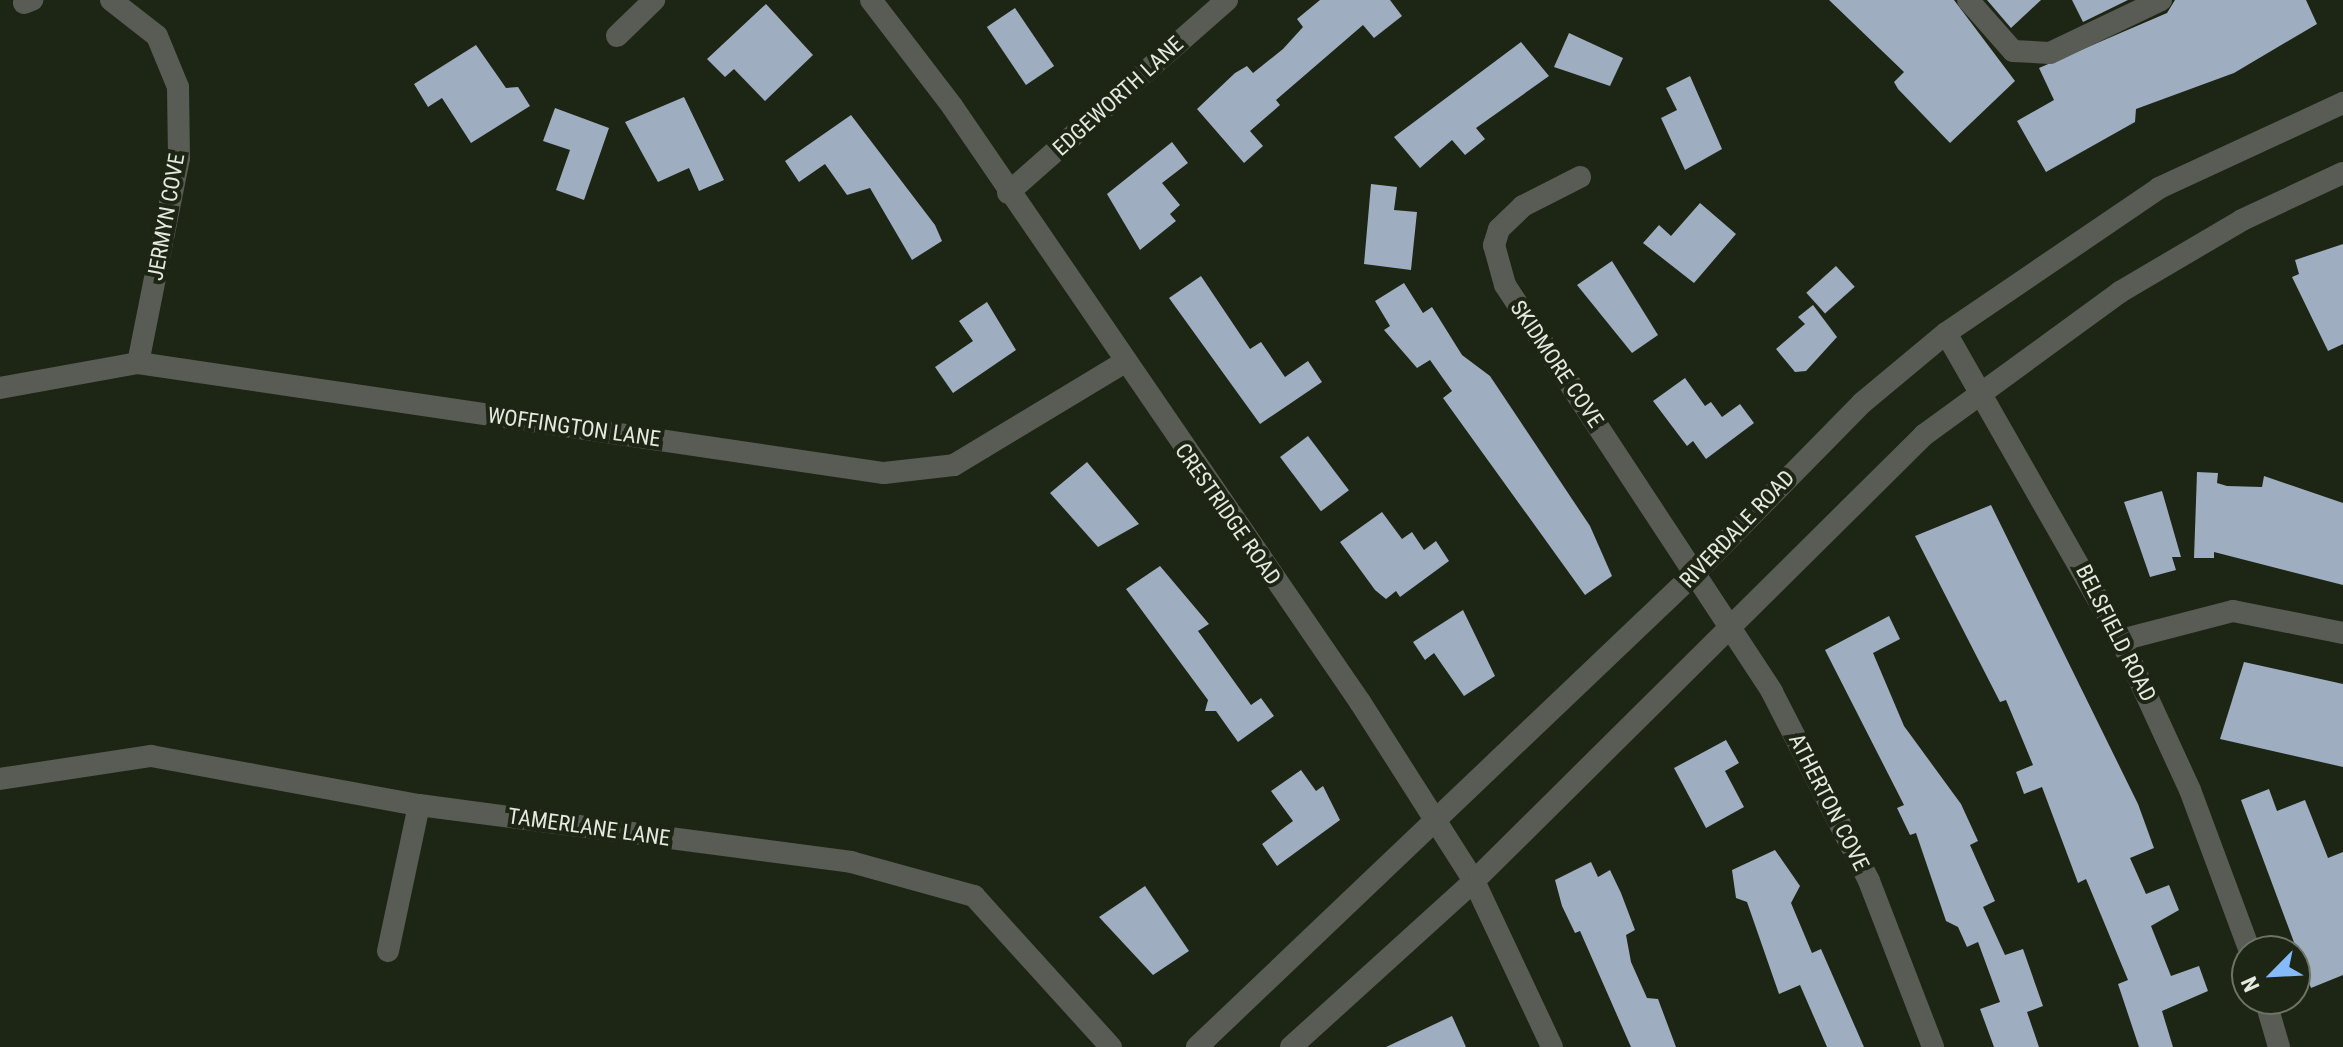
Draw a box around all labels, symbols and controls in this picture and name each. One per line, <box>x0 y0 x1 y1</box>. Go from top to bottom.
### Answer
street label: EDGEWORTH LANE <box>1047 31 1189 161</box>
street label: JERMYN COVE <box>142 151 190 283</box>
street label: SKIDMORE COVE <box>1505 295 1609 433</box>
street label: WOFFINGTON LANE <box>486 402 662 452</box>
street label: CRESTRIDGE ROAD <box>1169 438 1287 590</box>
street label: RIVERDALE ROAD <box>1674 465 1800 593</box>
street label: BELSFIELD ROAD <box>2070 560 2162 706</box>
street label: ATHERTON COVE <box>1783 729 1875 875</box>
street label: TAMERLANE LANE <box>506 803 672 851</box>
north arrow <box>2231 935 2311 1015</box>
text: N <box>2236 973 2265 995</box>

